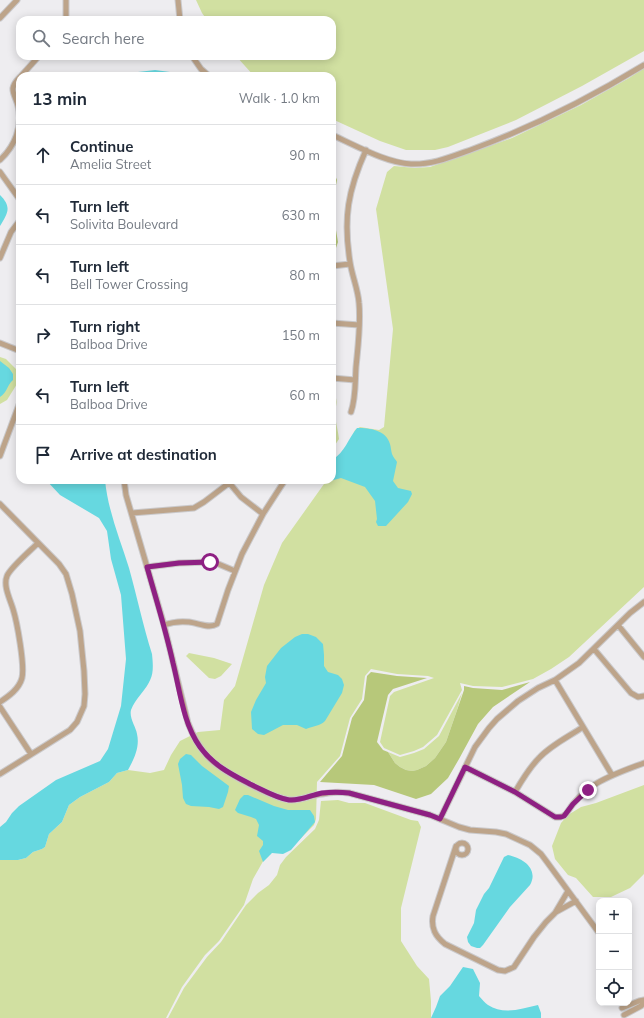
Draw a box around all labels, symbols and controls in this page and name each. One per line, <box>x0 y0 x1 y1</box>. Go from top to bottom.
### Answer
search box <box>16 16 336 60</box>
icon: search <box>30 27 52 49</box>
text: Search here <box>62 29 144 48</box>
text: 13 min <box>32 88 87 109</box>
text: Walk · 1.0 km <box>239 90 320 106</box>
text: Continue <box>70 137 133 156</box>
icon: ahead <box>32 144 54 166</box>
text: 90 m <box>290 147 320 163</box>
text: Amelia Street <box>70 156 151 172</box>
text: Turn left <box>70 197 129 216</box>
icon: left <box>32 204 54 226</box>
text: 630 m <box>282 207 320 223</box>
text: Solivita Boulevard <box>70 216 178 232</box>
text: Turn left <box>70 257 129 276</box>
icon: left <box>32 264 54 286</box>
text: 80 m <box>290 267 320 283</box>
text: Bell Tower Crossing <box>70 276 188 292</box>
text: Turn right <box>70 317 140 336</box>
icon: right <box>32 324 54 346</box>
text: 150 m <box>282 327 320 343</box>
text: Balboa Drive <box>70 336 148 352</box>
text: Turn left <box>70 377 129 396</box>
icon: left <box>32 384 54 406</box>
text: 60 m <box>290 387 320 403</box>
text: Balboa Drive <box>70 396 148 412</box>
icon: arrive <box>32 444 54 466</box>
text: Arrive at destination <box>70 445 217 464</box>
route start <box>201 553 219 571</box>
route end <box>579 781 597 799</box>
map controls <box>596 898 632 1006</box>
button: + <box>596 898 632 934</box>
button: − <box>596 934 632 970</box>
button: locate <box>596 970 632 1006</box>

